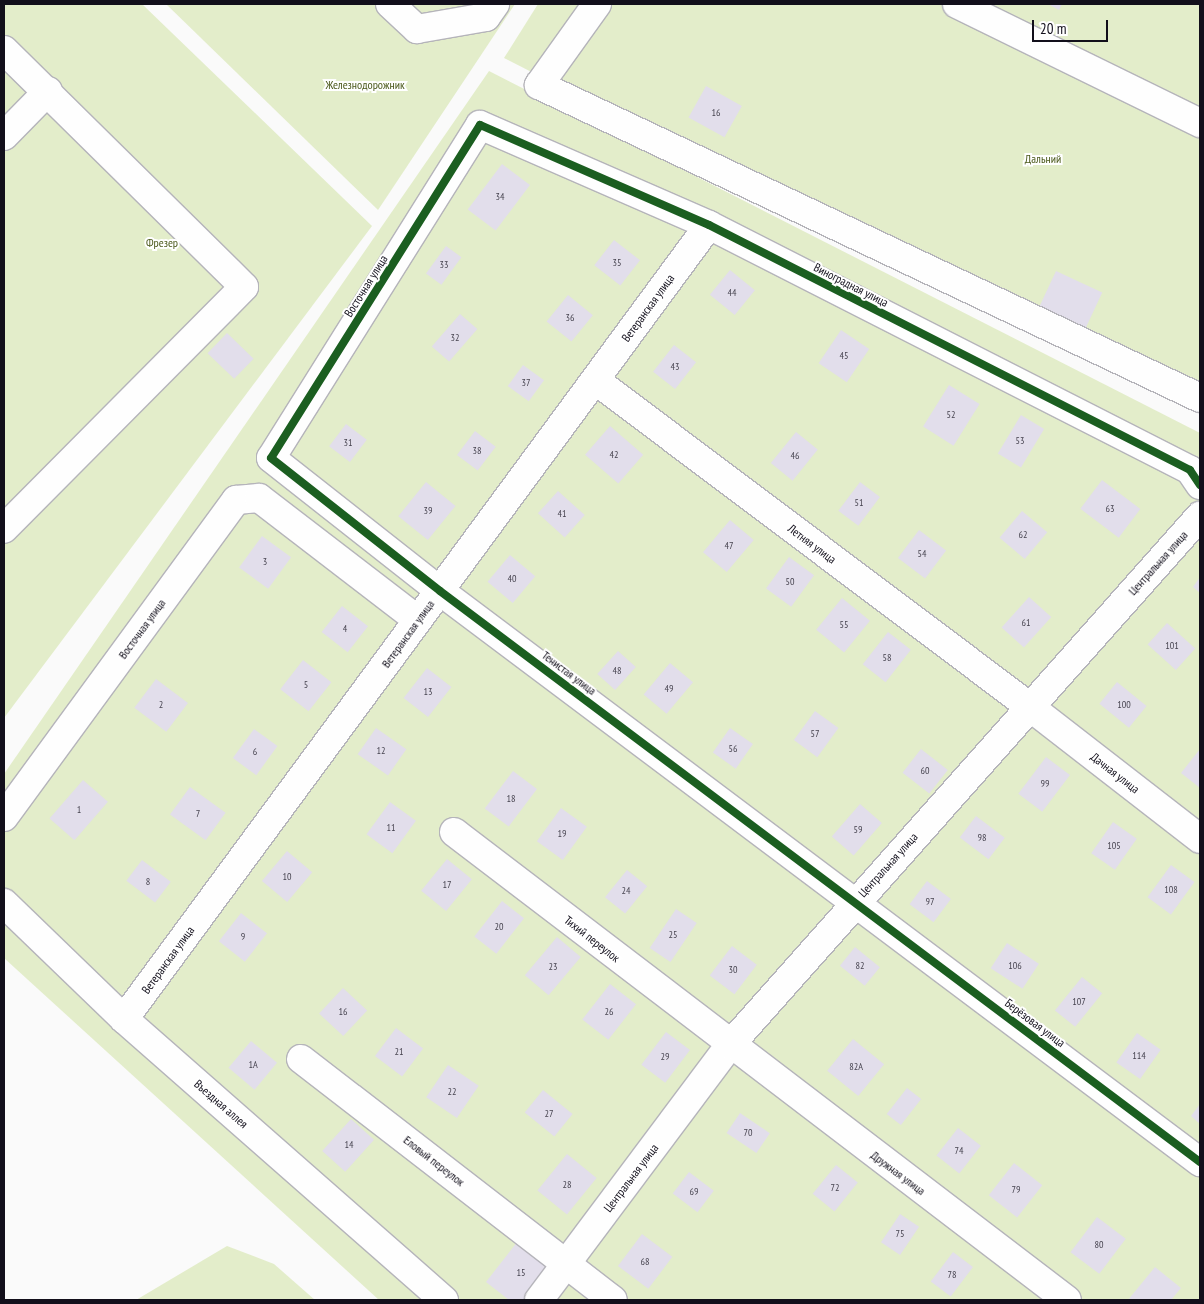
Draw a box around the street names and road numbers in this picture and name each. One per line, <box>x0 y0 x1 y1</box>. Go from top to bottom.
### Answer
street label: Восточная улица <box>341 252 391 320</box>
street label: Виноградная улица <box>811 260 891 310</box>
street label: Ветеранская улица <box>619 271 677 345</box>
street label: Летняя улица <box>785 521 839 567</box>
street label: Центральная улица <box>1125 528 1191 598</box>
street label: Восточная улица <box>115 596 169 662</box>
street label: Ветеранская улица <box>379 597 437 671</box>
street label: Тенистая улица <box>539 648 599 698</box>
street label: Дачная улица <box>1088 750 1142 796</box>
street label: Центральная улица <box>855 830 921 900</box>
street label: Тихий переулок <box>561 913 623 965</box>
street label: Ветеранская улица <box>139 923 197 997</box>
street label: Берёзовая улица <box>1002 996 1068 1050</box>
street label: Въездная аллея <box>191 1077 251 1131</box>
street label: Еловый переулок <box>401 1133 467 1189</box>
street label: Центральная улица <box>601 1141 661 1215</box>
street label: Дружная улица <box>868 1148 928 1198</box>

